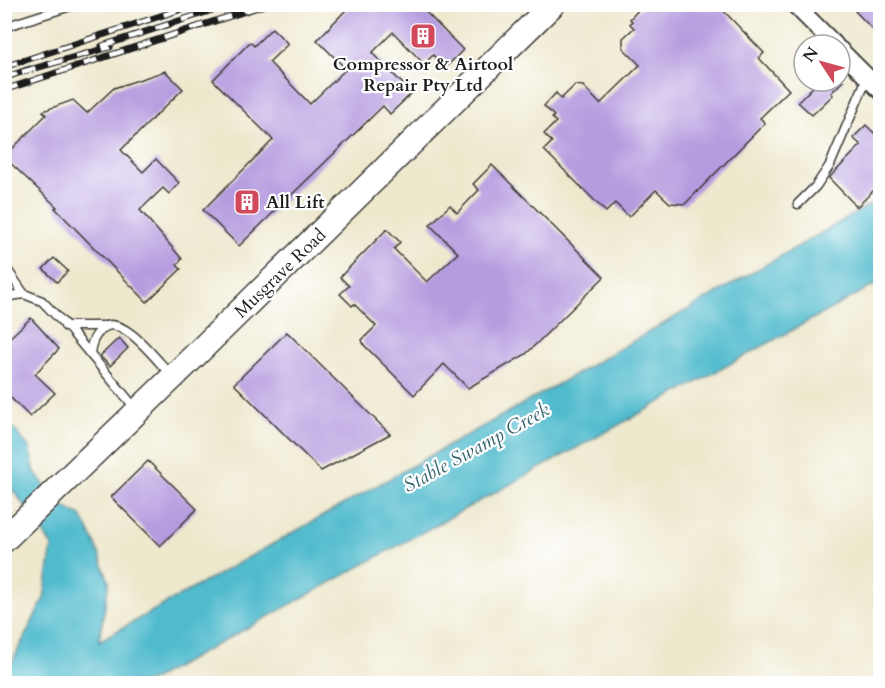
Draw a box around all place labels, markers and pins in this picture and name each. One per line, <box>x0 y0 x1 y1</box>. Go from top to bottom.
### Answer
building icon: Compressor & Airtool Repair Pty Ltd <box>408 21 438 51</box>
place label: Compressor & Airtool Repair Pty Ltd <box>333 52 513 98</box>
building icon: All Lift <box>232 187 262 217</box>
place label: All Lift <box>266 190 325 215</box>

